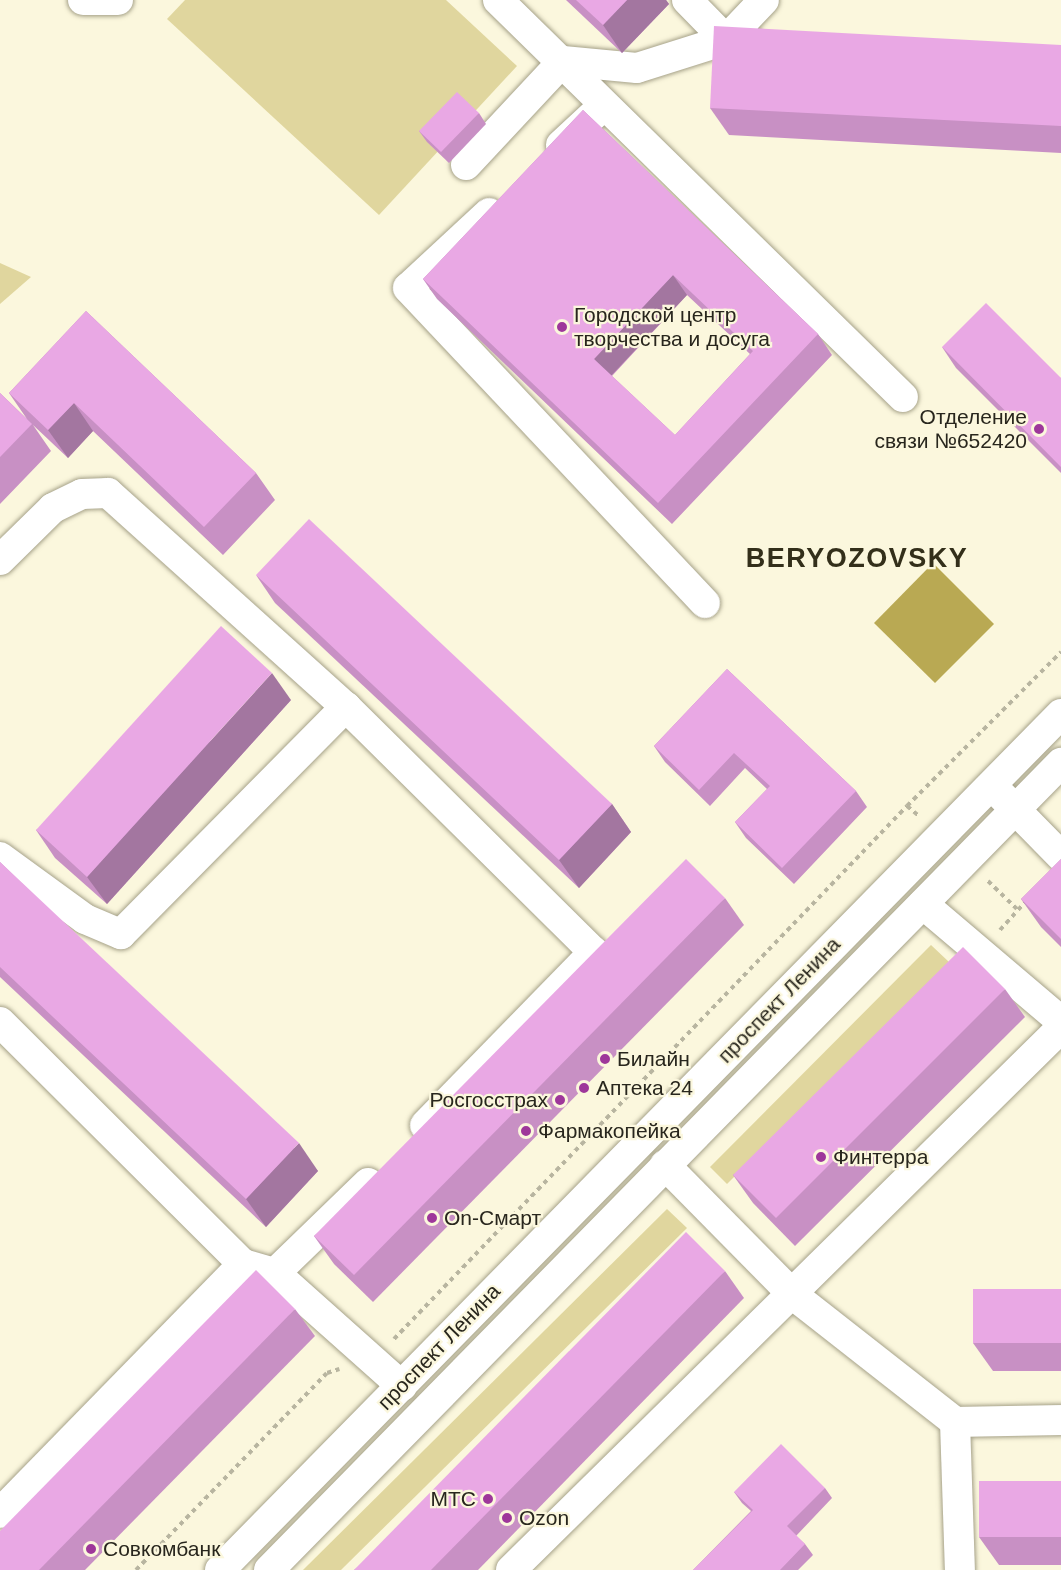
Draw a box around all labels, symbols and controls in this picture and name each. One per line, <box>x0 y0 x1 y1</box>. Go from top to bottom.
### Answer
place label: Городской центр творчества и досуга <box>574 302 770 352</box>
marker: Городской центр творчества и досуга <box>555 320 569 334</box>
place label: Отделение связи №652420 <box>874 404 1027 454</box>
marker: Отделение связи №652420 <box>1032 422 1046 436</box>
district label: BERYOZOVSKY <box>746 543 968 575</box>
street label: проспект Ленина <box>713 932 845 1068</box>
place label: Билайн <box>617 1046 690 1072</box>
marker: Билайн <box>598 1052 612 1066</box>
place label: Аптека 24 <box>596 1075 693 1101</box>
marker: Аптека 24 <box>577 1081 591 1095</box>
place label: Росгосстрах <box>429 1087 548 1113</box>
marker: Росгосстрах <box>553 1093 567 1107</box>
place label: Фармакопейка <box>538 1118 681 1144</box>
marker: Фармакопейка <box>519 1124 533 1138</box>
place label: Финтерра <box>833 1144 928 1170</box>
marker: Финтерра <box>814 1150 828 1164</box>
place label: On-Смарт <box>444 1205 541 1231</box>
marker: On-Смарт <box>425 1211 439 1225</box>
street label: проспект Ленина <box>373 1279 505 1415</box>
place label: МТС <box>431 1486 476 1512</box>
marker: МТС <box>481 1492 495 1506</box>
place label: Ozon <box>519 1505 569 1531</box>
marker: Ozon <box>500 1511 514 1525</box>
place label: Совкомбанк <box>103 1536 220 1562</box>
marker: Совкомбанк <box>84 1542 98 1556</box>

